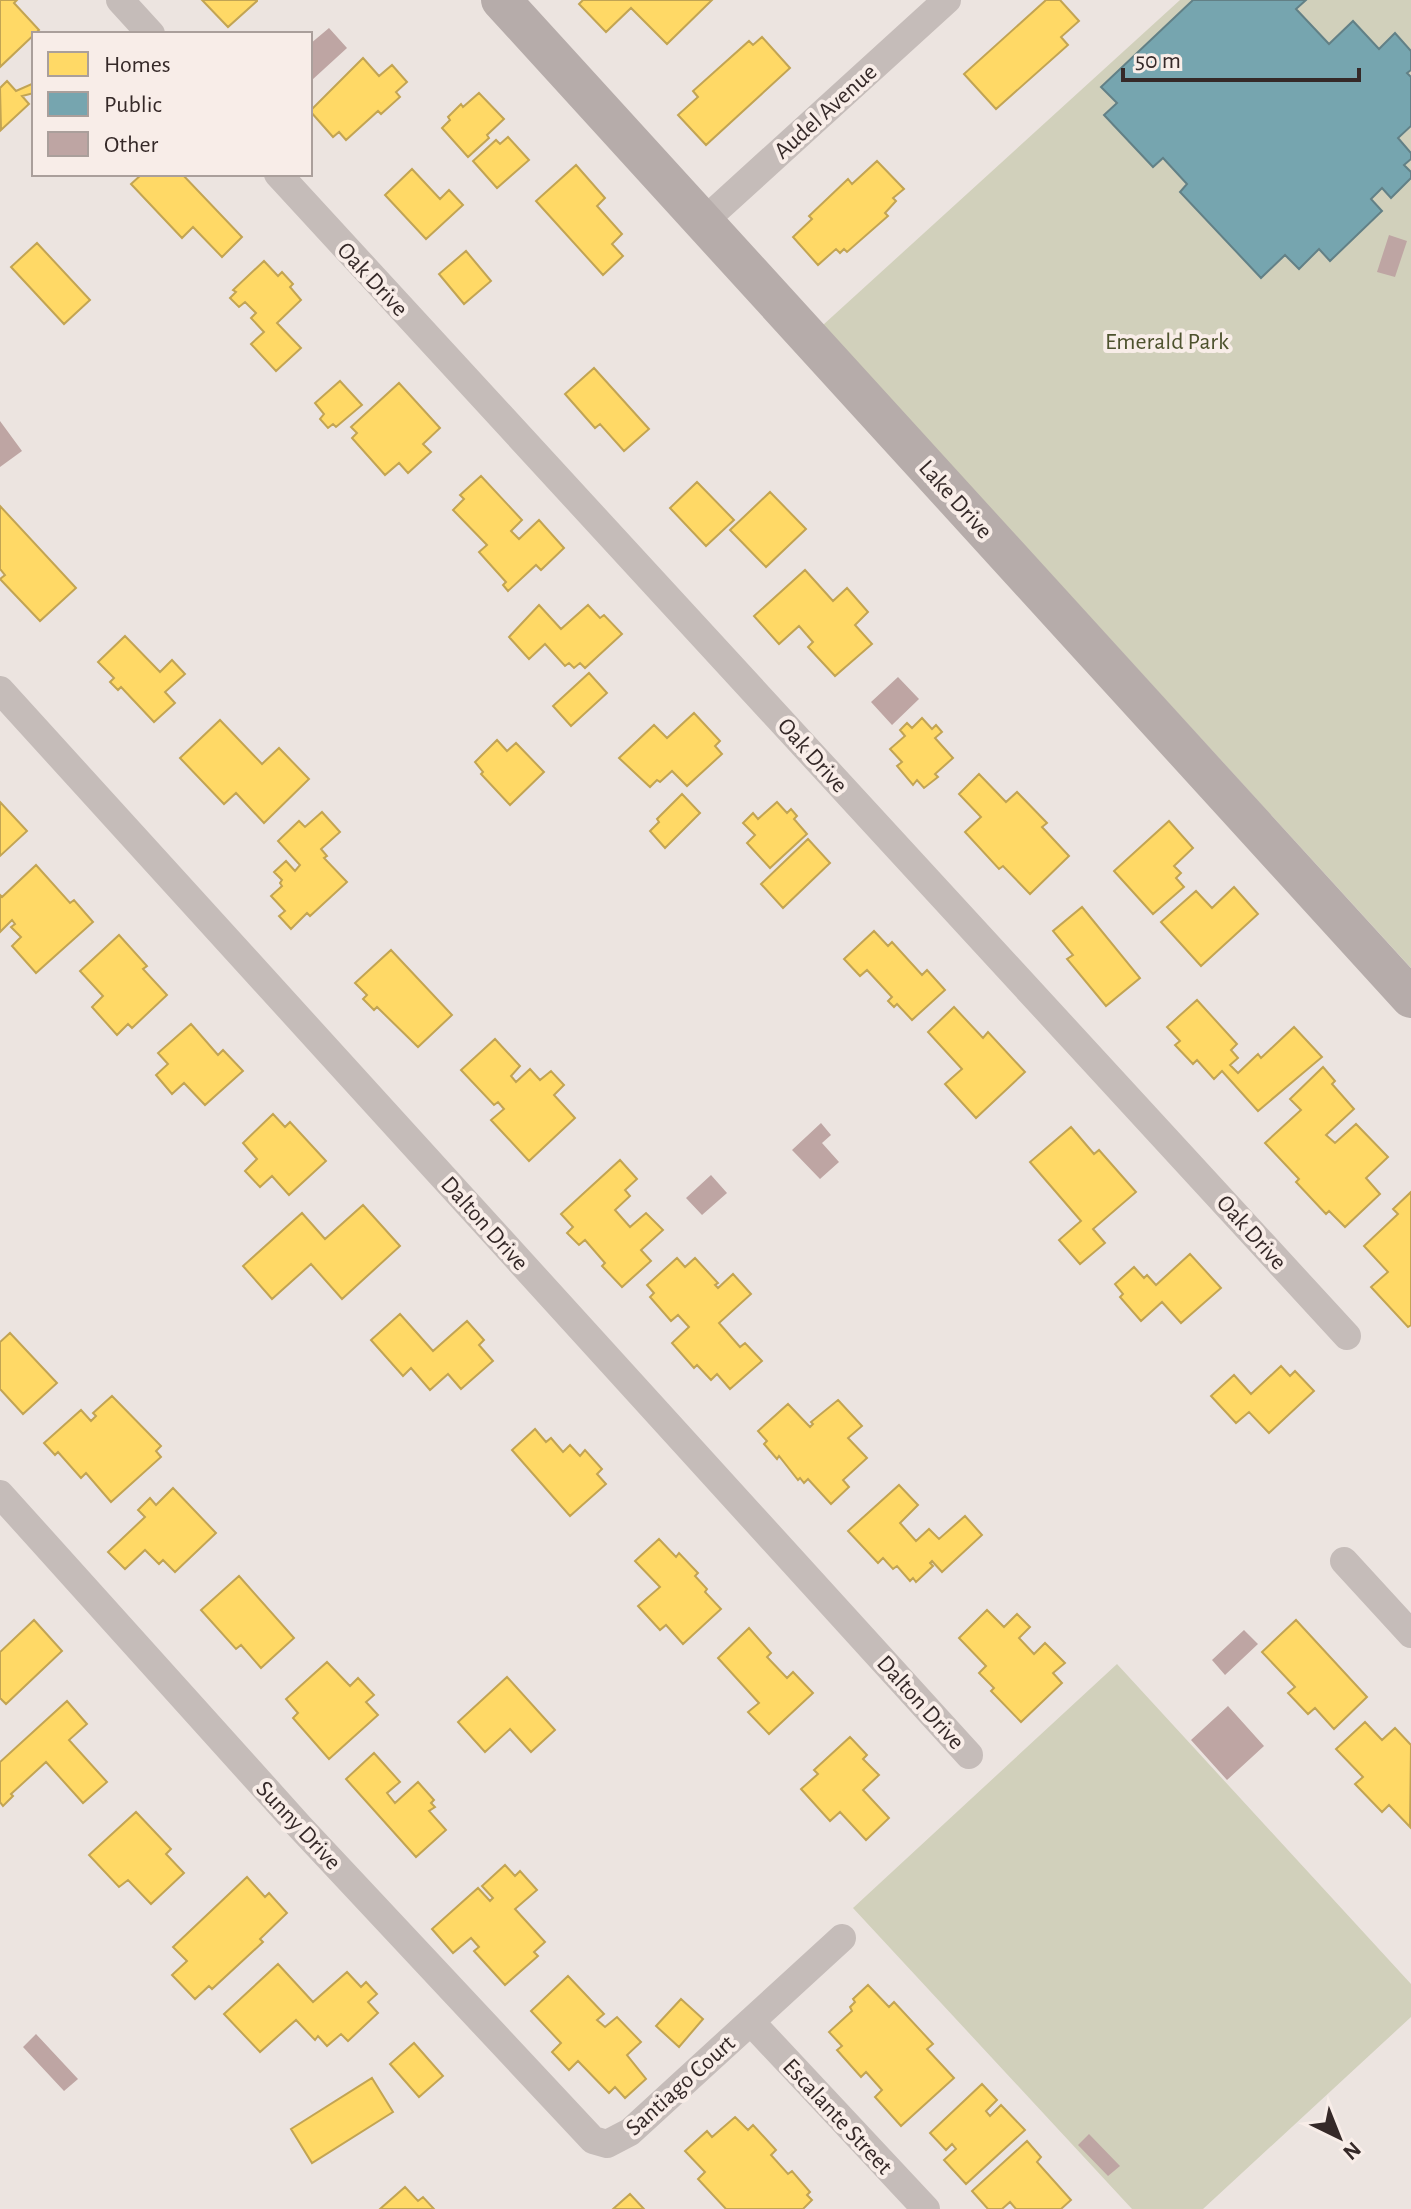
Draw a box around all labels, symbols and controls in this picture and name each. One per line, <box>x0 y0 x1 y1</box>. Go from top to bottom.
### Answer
legend <box>32 32 312 176</box>
scale bar <box>1123 32 1359 82</box>
text: 50 m <box>1135 49 1181 73</box>
text: Homes <box>104 53 171 77</box>
street label: Audel Avenue <box>770 60 882 164</box>
text: Public <box>104 93 162 117</box>
text: Other <box>104 133 158 157</box>
street label: Oak Drive <box>332 238 412 321</box>
park label: Emerald Park <box>1105 330 1229 354</box>
street label: Lake Drive <box>914 456 996 544</box>
street label: Oak Drive <box>773 714 852 798</box>
street label: Dalton Drive <box>436 1172 533 1275</box>
street label: Oak Drive <box>1212 1191 1291 1275</box>
street label: Dalton Drive <box>872 1651 969 1754</box>
street label: Sunny Drive <box>251 1777 345 1875</box>
street label: Santiago Court <box>622 2031 740 2141</box>
street label: Escalante Street <box>778 2054 897 2179</box>
north arrow <box>1299 2097 1379 2177</box>
text: N <box>1339 2138 1365 2164</box>

